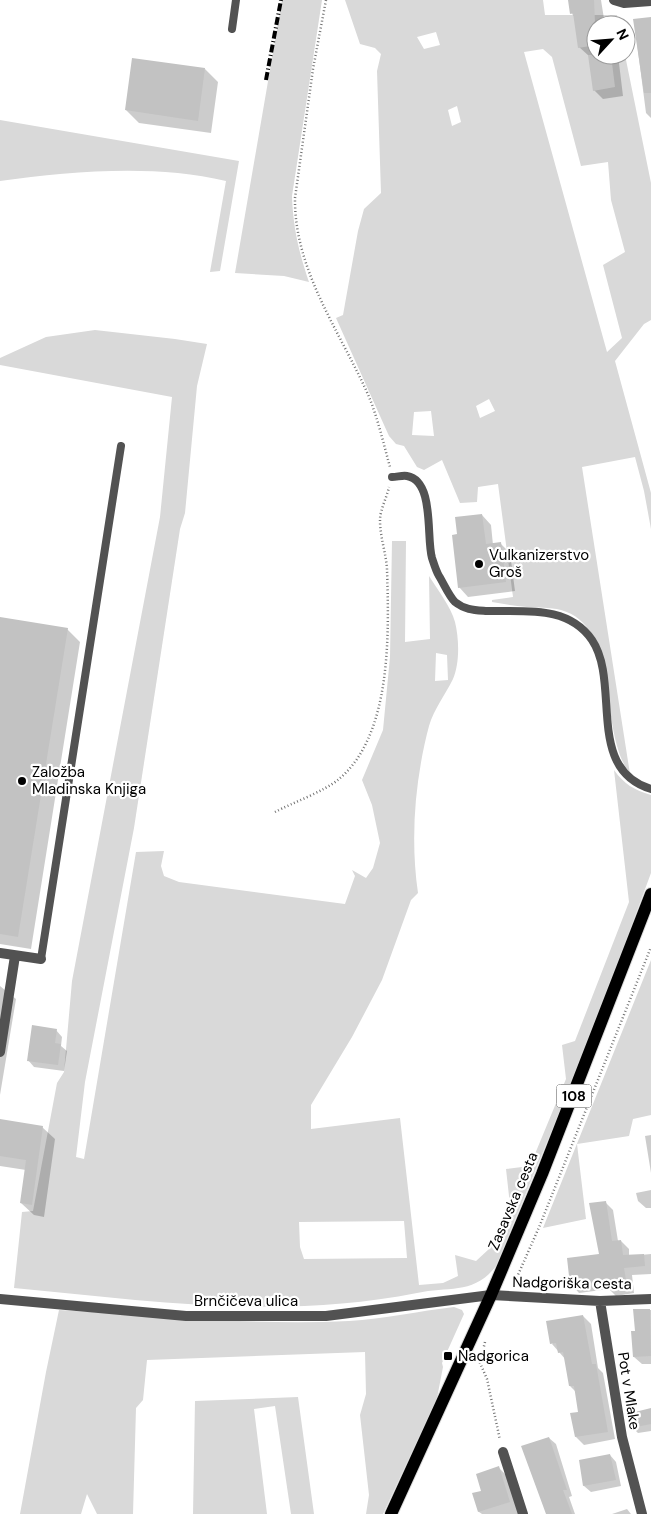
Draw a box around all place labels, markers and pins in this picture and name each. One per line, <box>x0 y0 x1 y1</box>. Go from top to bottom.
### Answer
place label: Vulkanizerstvo Groš <box>489 545 589 582</box>
marker: Vulkanizerstvo Groš <box>473 558 485 570</box>
place label: Založba Mladinska Knjiga <box>32 762 146 799</box>
marker: Založba Mladinska Knjiga <box>16 775 28 787</box>
place label: Nadgorica <box>458 1346 529 1366</box>
marker: Nadgorica <box>442 1350 454 1362</box>

